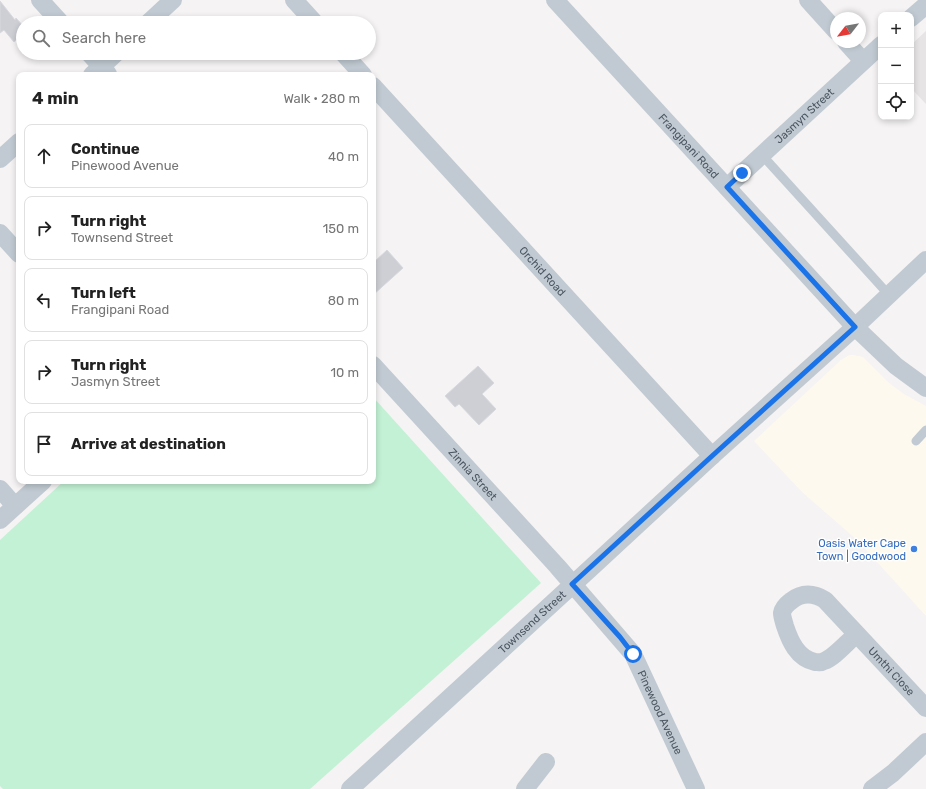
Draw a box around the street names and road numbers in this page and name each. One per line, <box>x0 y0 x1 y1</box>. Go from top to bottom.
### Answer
street label: Jasmyn Street <box>772 85 837 146</box>
street label: Frangipani Road <box>656 111 722 181</box>
street label: Orchid Road <box>517 244 568 298</box>
street label: Zinnia Street <box>446 445 500 503</box>
street label: Townsend Street <box>496 587 569 656</box>
street label: Umthi Close <box>866 644 917 698</box>
street label: Pinewood Avenue <box>635 668 685 756</box>

